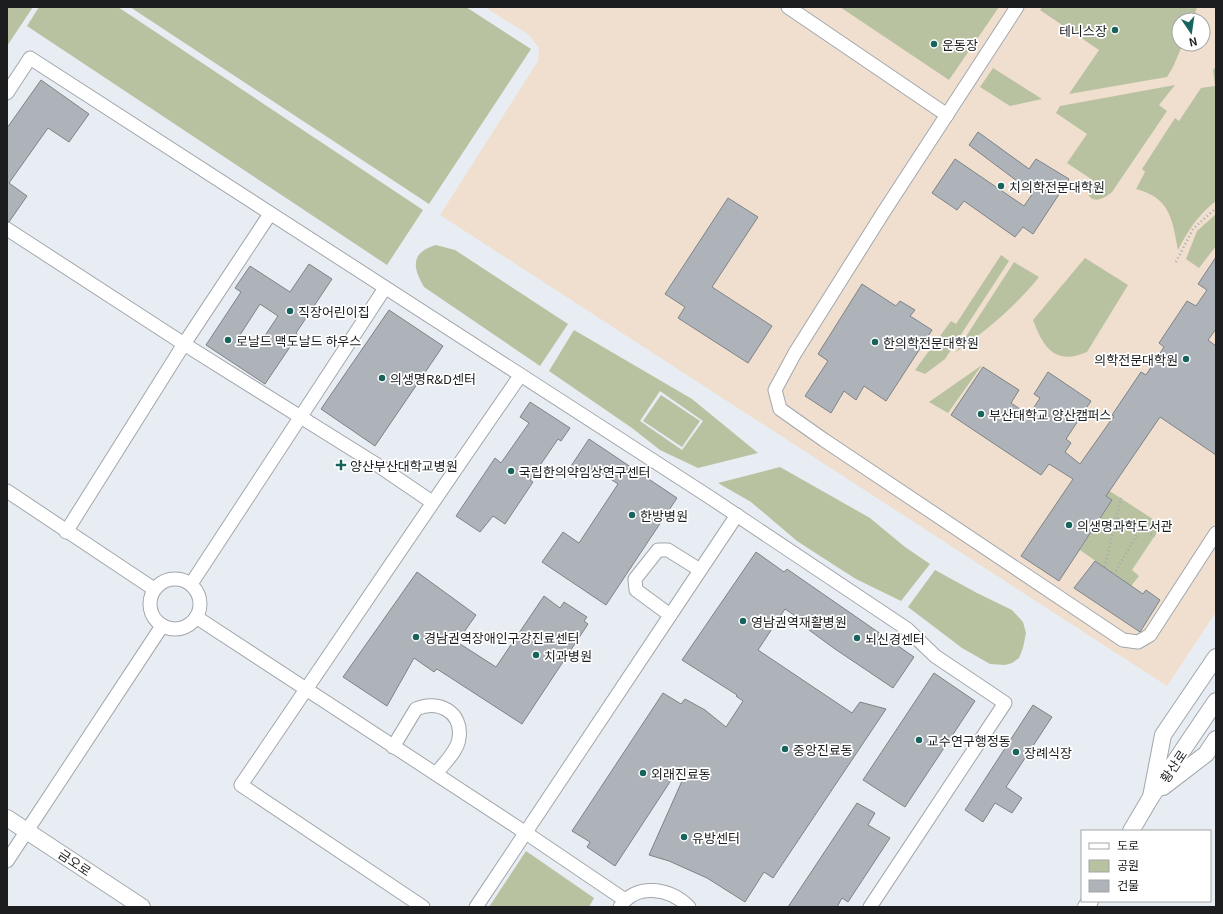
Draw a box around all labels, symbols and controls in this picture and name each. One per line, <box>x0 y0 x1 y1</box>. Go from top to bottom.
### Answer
north arrow <box>1171 12 1211 52</box>
place label: 테니스장 <box>1059 21 1107 40</box>
marker: 테니스장 <box>1110 25 1120 35</box>
text: N <box>1188 34 1199 51</box>
place label: 운동장 <box>942 35 978 54</box>
marker: 운동장 <box>929 39 939 49</box>
place label: 치의학전문대학원 <box>1009 177 1105 196</box>
marker: 치의학전문대학원 <box>996 181 1006 191</box>
place label: 직장어린이집 <box>298 302 370 321</box>
marker: 직장어린이집 <box>285 306 295 316</box>
place label: 로날드 맥도날드 하우스 <box>236 331 361 350</box>
place label: 한의학전문대학원 <box>883 333 979 352</box>
marker: 로날드 맥도날드 하우스 <box>223 335 233 345</box>
marker: 한의학전문대학원 <box>870 337 880 347</box>
place label: 의학전문대학원 <box>1094 350 1178 369</box>
marker: 의학전문대학원 <box>1181 354 1191 364</box>
place label: 의생명R&D센터 <box>390 369 476 388</box>
marker: 의생명R&D센터 <box>377 373 387 383</box>
place label: 부산대학교 양산캠퍼스 <box>989 405 1112 424</box>
marker: 부산대학교 양산캠퍼스 <box>976 409 986 419</box>
place label: 양산부산대학교병원 <box>350 456 458 475</box>
marker: 양산부산대학교병원 <box>335 459 347 471</box>
place label: 국립한의약임상연구센터 <box>519 462 651 481</box>
marker: 국립한의약임상연구센터 <box>506 466 516 476</box>
place label: 한방병원 <box>640 506 688 525</box>
marker: 한방병원 <box>627 510 637 520</box>
place label: 의생명과학도서관 <box>1077 516 1173 535</box>
marker: 의생명과학도서관 <box>1064 520 1074 530</box>
place label: 영남권역재활병원 <box>751 612 847 631</box>
marker: 영남권역재활병원 <box>738 616 748 626</box>
place label: 경남권역장애인구강진료센터 <box>424 628 579 647</box>
place label: 뇌신경센터 <box>865 629 925 648</box>
marker: 경남권역장애인구강진료센터 <box>411 632 421 642</box>
marker: 뇌신경센터 <box>852 633 862 643</box>
place label: 치과병원 <box>544 646 592 665</box>
marker: 치과병원 <box>531 650 541 660</box>
place label: 교수연구행정동 <box>927 731 1011 750</box>
marker: 교수연구행정동 <box>914 735 924 745</box>
place label: 중앙진료동 <box>793 740 853 759</box>
place label: 장례식장 <box>1024 743 1072 762</box>
marker: 중앙진료동 <box>780 744 790 754</box>
street label: 황산로 <box>1155 746 1191 786</box>
marker: 장례식장 <box>1011 747 1021 757</box>
place label: 외래진료동 <box>651 764 711 783</box>
marker: 외래진료동 <box>638 768 648 778</box>
place label: 유방센터 <box>692 828 740 847</box>
legend <box>1081 830 1211 902</box>
marker: 유방센터 <box>679 832 689 842</box>
text: 도로 <box>1117 836 1139 853</box>
street label: 금오로 <box>55 844 95 880</box>
text: 공원 <box>1117 856 1139 873</box>
text: 건물 <box>1117 876 1139 893</box>

